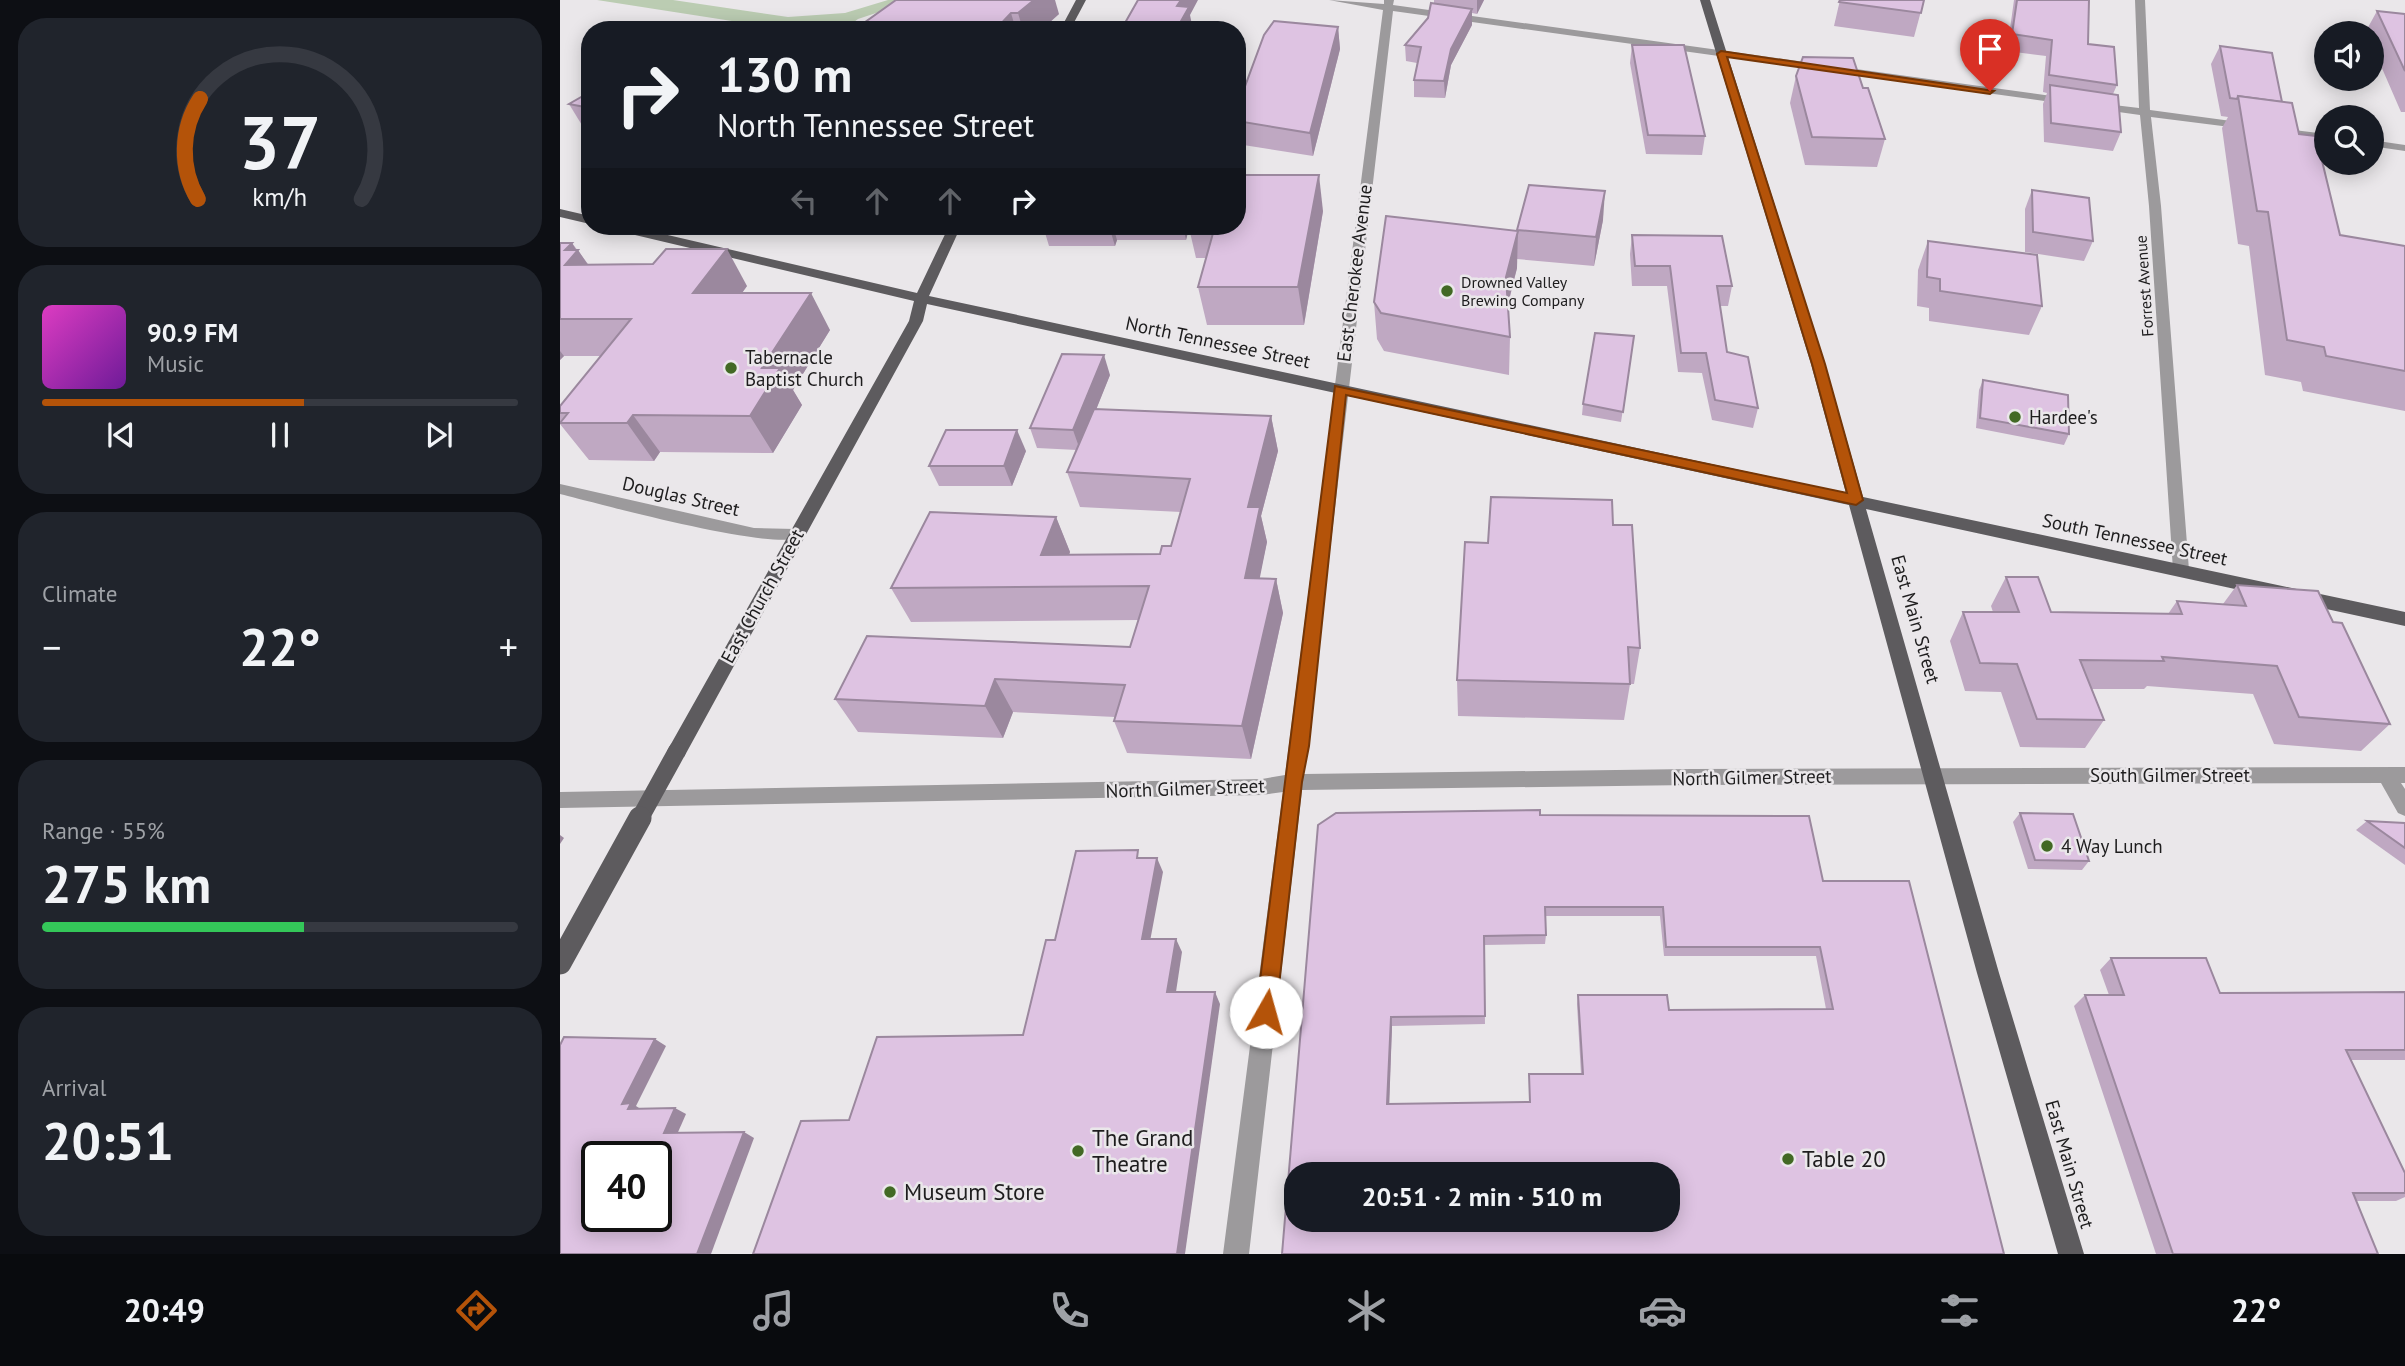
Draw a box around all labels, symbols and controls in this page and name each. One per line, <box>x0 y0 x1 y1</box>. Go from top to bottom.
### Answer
pin <box>1960 19 2020 91</box>
map controls <box>2314 21 2384 175</box>
button: sound <box>2314 21 2384 91</box>
icon: arrive <box>1971 30 2009 68</box>
text: 130 m <box>717 42 852 106</box>
icon: right <box>602 49 693 140</box>
text: 37 <box>239 95 321 189</box>
text: North Tennessee Street <box>717 104 1034 146</box>
button: search <box>2314 105 2384 175</box>
text: km/h <box>253 180 307 212</box>
icon: left <box>785 182 823 220</box>
icon: ahead <box>858 182 896 220</box>
icon: ahead <box>931 182 969 220</box>
icon: right <box>1004 182 1042 220</box>
street label: East Cherokee Avenue <box>1331 183 1377 363</box>
street label: Forrest Avenue <box>2130 235 2158 337</box>
place label: Drowned Valley Brewing Company <box>1461 272 1585 310</box>
marker: Drowned Valley Brewing Company <box>1439 283 1455 299</box>
street label: North Tennessee Street <box>1123 311 1313 373</box>
text: 90.9 FM <box>147 316 238 349</box>
place label: Tabernacle Baptist Church <box>745 345 864 391</box>
text: Music <box>147 349 204 378</box>
marker: Tabernacle Baptist Church <box>723 360 739 376</box>
place label: Hardee's <box>2029 405 2098 429</box>
marker: Hardee's <box>2007 409 2023 425</box>
icon: previous <box>102 416 140 454</box>
icon: pause <box>261 416 299 454</box>
icon: next <box>420 416 458 454</box>
street label: Douglas Street <box>620 471 743 521</box>
street label: South Tennessee Street <box>2040 508 2230 570</box>
street label: East Church Street <box>715 524 809 667</box>
street label: East Main Street <box>1886 552 1946 687</box>
text: Climate <box>42 579 117 608</box>
text: 22° <box>239 613 321 680</box>
text: − <box>42 622 61 671</box>
text: + <box>499 622 518 671</box>
street label: South Gilmer Street <box>2090 763 2250 787</box>
street label: North Gilmer Street <box>1672 764 1832 790</box>
street label: North Gilmer Street <box>1105 773 1266 803</box>
text: Range · 55% <box>42 816 165 845</box>
place label: 4 Way Lunch <box>2061 834 2163 858</box>
marker: 4 Way Lunch <box>2039 838 2055 854</box>
text: 275 km <box>42 850 211 917</box>
position arrow <box>1229 975 1303 1049</box>
text: Arrival <box>42 1073 106 1102</box>
street label: East Main Street <box>2040 1097 2100 1232</box>
text: 20:51 <box>42 1107 174 1174</box>
place label: The Grand Theatre <box>1092 1123 1193 1178</box>
speed limit sign: 40 <box>581 1141 672 1232</box>
marker: The Grand Theatre <box>1070 1143 1086 1159</box>
place label: Table 20 <box>1802 1144 1886 1173</box>
marker: Table 20 <box>1780 1151 1796 1167</box>
place label: Museum Store <box>904 1177 1045 1206</box>
text: 20:51 · 2 min · 510 m <box>1362 1180 1602 1213</box>
marker: Museum Store <box>882 1184 898 1200</box>
icon: directions <box>452 1286 501 1335</box>
icon: music <box>749 1286 798 1335</box>
icon: phone <box>1045 1286 1094 1335</box>
icon: climate <box>1342 1286 1391 1335</box>
icon: car <box>1638 1286 1687 1335</box>
icon: filters <box>1935 1286 1984 1335</box>
text: 20:49 <box>124 1289 205 1331</box>
text: 22° <box>2231 1289 2281 1331</box>

